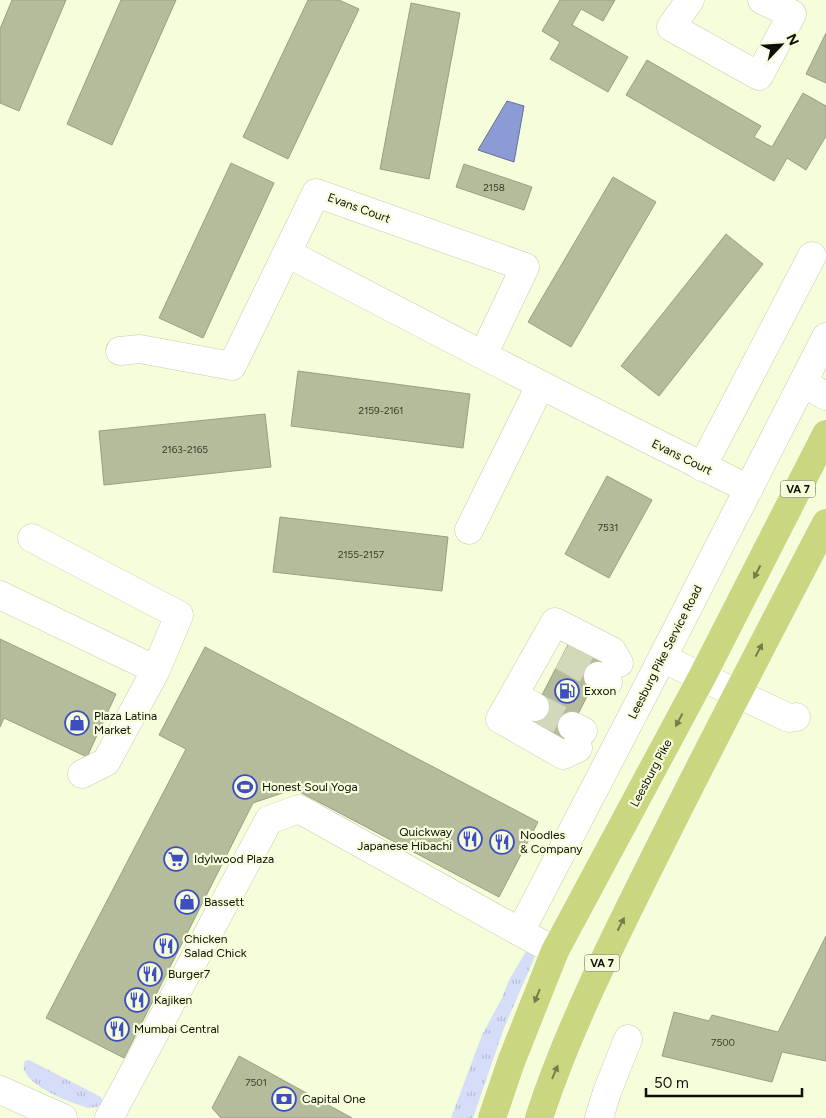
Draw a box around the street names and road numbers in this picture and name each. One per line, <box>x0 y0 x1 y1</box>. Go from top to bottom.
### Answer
street label: Evans Court <box>326 190 393 226</box>
street label: Evans Court <box>650 436 715 478</box>
road number: VA 7 <box>780 480 816 498</box>
street label: Leesburg Pike Service Road <box>625 583 705 721</box>
street label: Leesburg Pike <box>627 736 675 809</box>
road number: VA 7 <box>584 954 620 971</box>

